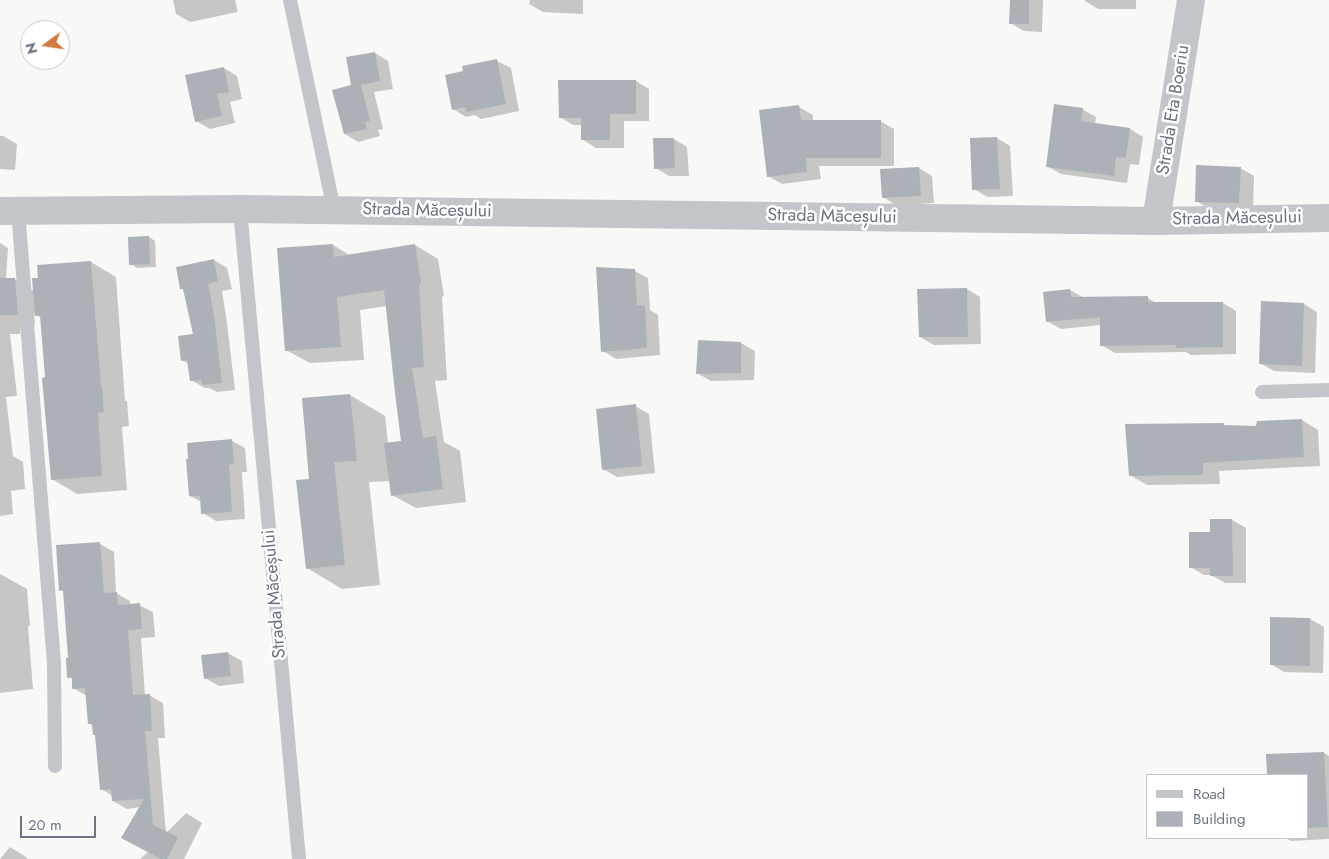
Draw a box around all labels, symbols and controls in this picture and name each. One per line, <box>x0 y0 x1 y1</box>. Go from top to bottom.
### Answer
north arrow <box>20 20 70 70</box>
text: N <box>20 41 42 56</box>
street label: Strada Eta Boeriu <box>1153 44 1195 176</box>
street label: Strada Măceșului <box>362 199 492 223</box>
street label: Strada Măceșului <box>767 205 897 229</box>
street label: Strada Măceșului <box>1172 207 1302 231</box>
street label: Strada Măceșului <box>259 529 291 659</box>
legend <box>1146 774 1309 839</box>
text: Road <box>1193 783 1225 805</box>
scale bar <box>22 806 99 838</box>
text: Building <box>1193 808 1245 830</box>
text: 20 m <box>28 814 62 836</box>

